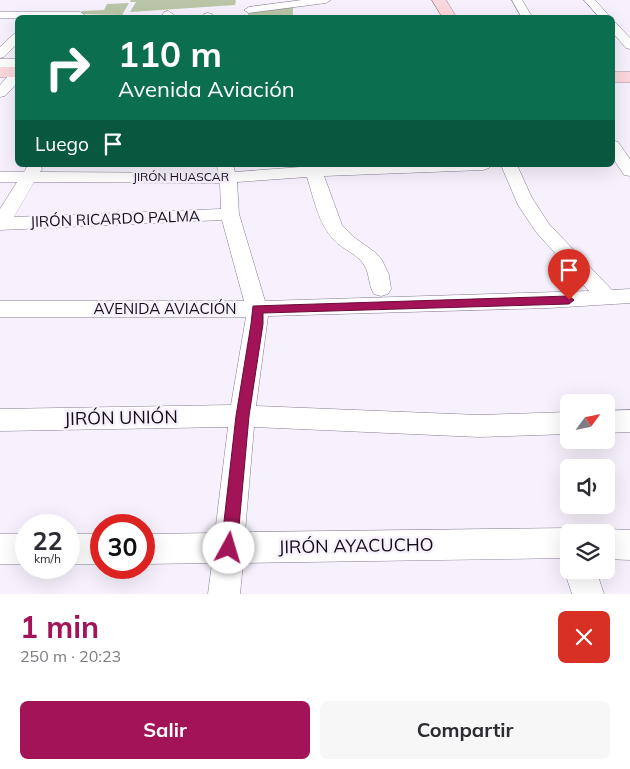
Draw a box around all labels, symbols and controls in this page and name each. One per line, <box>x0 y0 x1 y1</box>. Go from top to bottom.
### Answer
text: 110 m <box>118 32 222 76</box>
icon: right <box>35 35 100 100</box>
text: Avenida Aviación <box>118 75 295 103</box>
icon: arrive <box>99 130 127 158</box>
text: Luego <box>35 132 89 156</box>
street label: JIRÓN HUASCAR <box>133 169 229 184</box>
street label: JIRÓN RICARDO PALMA <box>30 206 200 231</box>
pin <box>548 249 590 300</box>
icon: arrive <box>555 256 583 284</box>
street label: AVENIDA AVIACIÓN <box>94 299 236 318</box>
north arrow <box>560 394 615 449</box>
map controls <box>560 394 615 579</box>
street label: JIRÓN UNIÓN <box>64 405 178 430</box>
button: sound <box>560 459 615 514</box>
speed limit sign: 30 <box>90 514 155 579</box>
position arrow <box>202 521 254 573</box>
button: layers <box>560 524 615 579</box>
text: 22 <box>32 525 63 556</box>
street label: JIRÓN AYACUCHO <box>278 533 434 558</box>
text: km/h <box>34 551 61 566</box>
text: 1 min <box>20 608 99 646</box>
button: close <box>558 611 610 663</box>
text: 250 m · 20:23 <box>20 646 121 666</box>
button: Salir <box>20 701 310 759</box>
button: Compartir <box>320 701 610 759</box>

